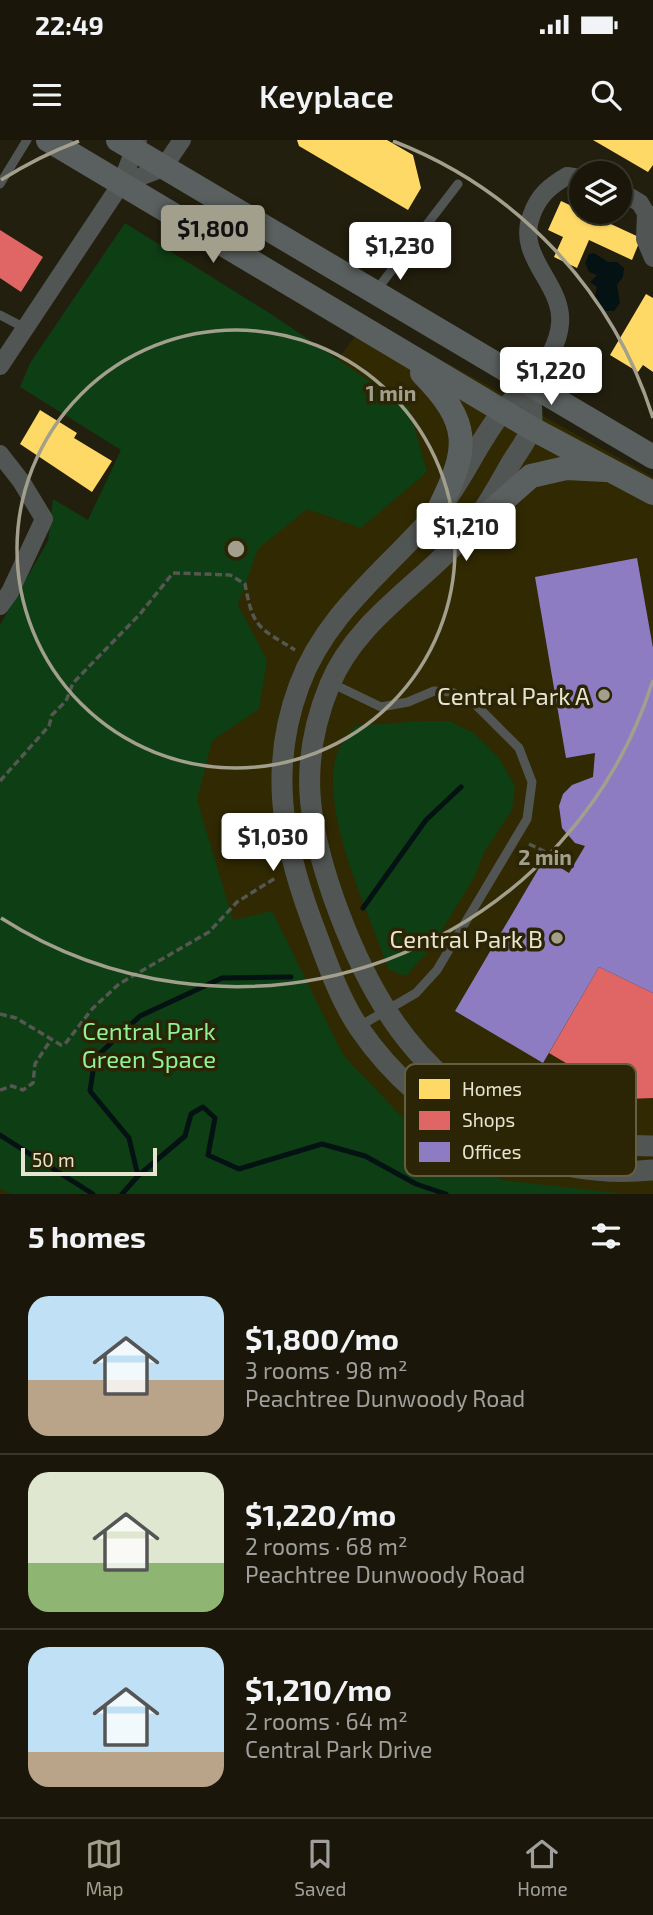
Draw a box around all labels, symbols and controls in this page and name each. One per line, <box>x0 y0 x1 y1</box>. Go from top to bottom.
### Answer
text: 22:49 <box>35 9 104 40</box>
icon: menu <box>28 76 66 114</box>
text: Keyplace <box>259 76 394 114</box>
icon: search <box>587 76 625 114</box>
map controls <box>569 161 632 224</box>
button: layers <box>569 161 632 224</box>
pin: $1,800 <box>156 206 270 265</box>
text: $1,800 <box>177 214 249 242</box>
pin: $1,230 <box>343 222 457 282</box>
text: $1,230 <box>365 231 435 259</box>
pin: $1,220 <box>494 348 608 407</box>
text: $1,220 <box>516 356 586 384</box>
text: 1 min <box>366 380 416 405</box>
pin: $1,210 <box>409 504 523 563</box>
text: $1,210 <box>433 512 499 540</box>
centre of rings <box>224 537 248 561</box>
place label: Central Park A <box>437 681 590 710</box>
marker: Central Park A <box>596 687 612 703</box>
pin: $1,030 <box>216 814 330 873</box>
text: $1,030 <box>238 822 308 850</box>
text: 2 min <box>518 844 572 869</box>
place label: Central Park B <box>390 924 543 953</box>
marker: Central Park B <box>549 930 565 946</box>
park label: Central Park Green Space <box>82 1016 216 1073</box>
legend <box>405 1064 636 1176</box>
text: Homes <box>462 1077 522 1100</box>
text: Shops <box>462 1108 515 1131</box>
text: Offices <box>462 1140 521 1163</box>
scale bar <box>21 1145 158 1177</box>
text: 50 m <box>32 1148 75 1171</box>
icon: filters <box>587 1217 625 1255</box>
text: 5 homes <box>28 1218 146 1254</box>
text: $1,800/mo <box>245 1320 399 1356</box>
icon: home <box>84 1324 168 1408</box>
text: 3 rooms · 98 m² <box>245 1356 407 1384</box>
text: Peachtree Dunwoody Road <box>245 1384 525 1412</box>
text: $1,220/mo <box>245 1496 396 1532</box>
icon: home <box>84 1500 168 1584</box>
text: 2 rooms · 68 m² <box>245 1532 408 1560</box>
text: Peachtree Dunwoody Road <box>245 1560 525 1588</box>
text: $1,210/mo <box>245 1671 392 1707</box>
icon: home <box>84 1675 168 1759</box>
text: 2 rooms · 64 m² <box>245 1707 408 1735</box>
text: Central Park Drive <box>245 1735 432 1763</box>
tab: Map <box>85 1835 124 1900</box>
tab: Saved <box>294 1835 346 1900</box>
tab: Home <box>517 1835 568 1900</box>

